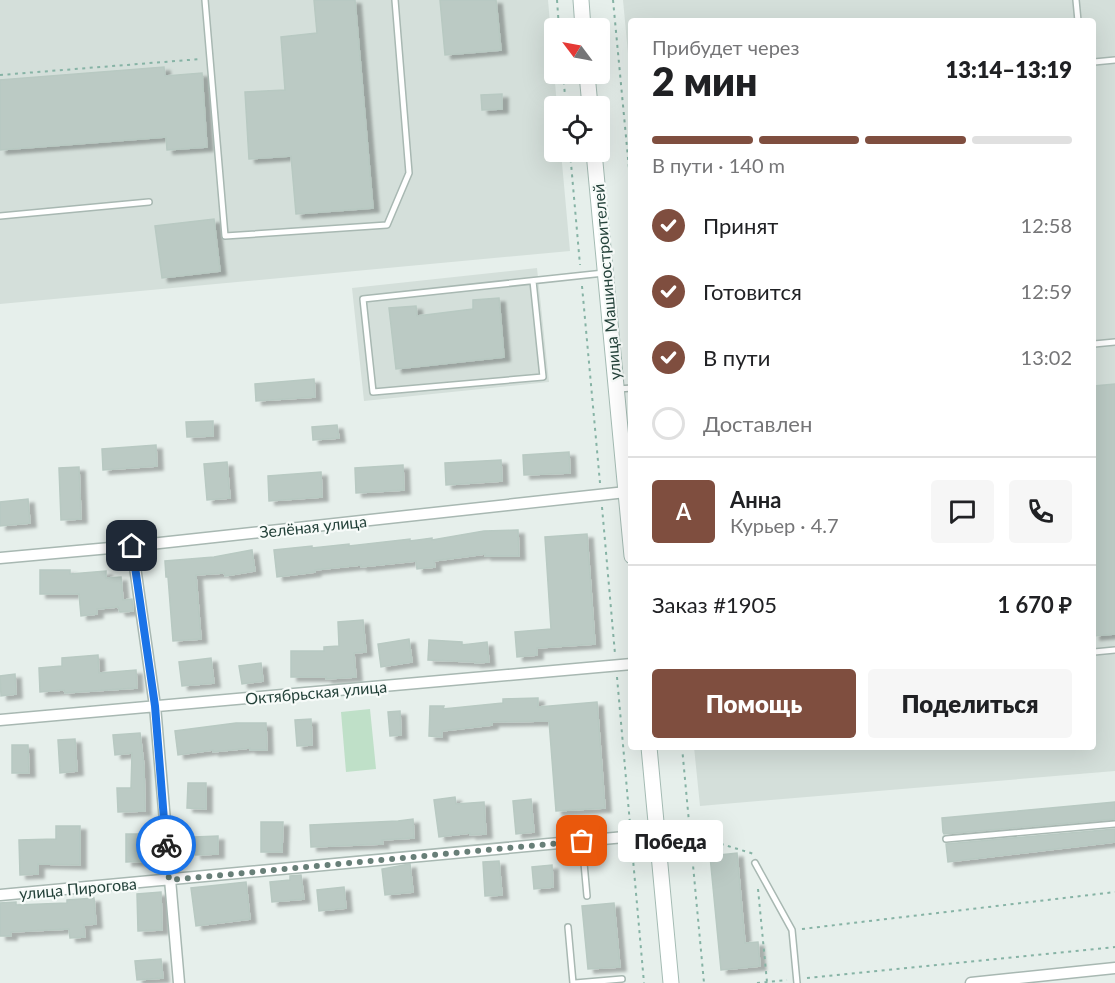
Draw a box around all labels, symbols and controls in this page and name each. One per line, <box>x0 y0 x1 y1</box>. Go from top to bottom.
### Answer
north arrow <box>544 18 610 84</box>
map controls <box>544 18 610 162</box>
text: Прибудет через <box>652 35 799 59</box>
text: 13:14–13:19 <box>946 56 1072 83</box>
text: 2 мин <box>652 58 757 104</box>
button: locate <box>544 96 610 162</box>
text: В пути · 140 m <box>652 153 785 177</box>
street label: улица Машиностроителей <box>588 183 624 381</box>
icon: check <box>652 209 685 242</box>
text: Принят <box>703 212 778 239</box>
text: 12:58 <box>1021 213 1072 237</box>
icon: check <box>652 275 685 308</box>
text: Готовится <box>703 278 802 305</box>
text: 12:59 <box>1021 279 1072 303</box>
icon: check <box>652 341 685 374</box>
text: В пути <box>703 344 770 371</box>
text: 13:02 <box>1021 345 1072 369</box>
text: Доставлен <box>703 410 812 437</box>
button: chat <box>931 480 994 543</box>
button: phone <box>1009 480 1072 543</box>
text: Анна <box>730 486 781 513</box>
text: А <box>676 498 691 525</box>
street label: Зелёная улица <box>258 511 368 541</box>
text: Курьер · 4.7 <box>730 513 839 537</box>
pin <box>106 520 157 571</box>
icon: home <box>115 529 148 562</box>
text: Заказ #1905 <box>652 591 777 618</box>
text: 1 670 ₽ <box>997 591 1072 618</box>
button: Помощь <box>652 669 856 738</box>
button: Поделиться <box>868 669 1072 738</box>
street label: Октябрьская улица <box>244 676 388 708</box>
courier <box>136 815 196 875</box>
pin <box>556 815 607 866</box>
callout: Победа <box>618 820 723 862</box>
icon: bag <box>565 824 598 857</box>
icon: bike <box>150 829 183 862</box>
text: Победа <box>634 829 707 853</box>
street label: улица Пирогова <box>18 873 138 903</box>

